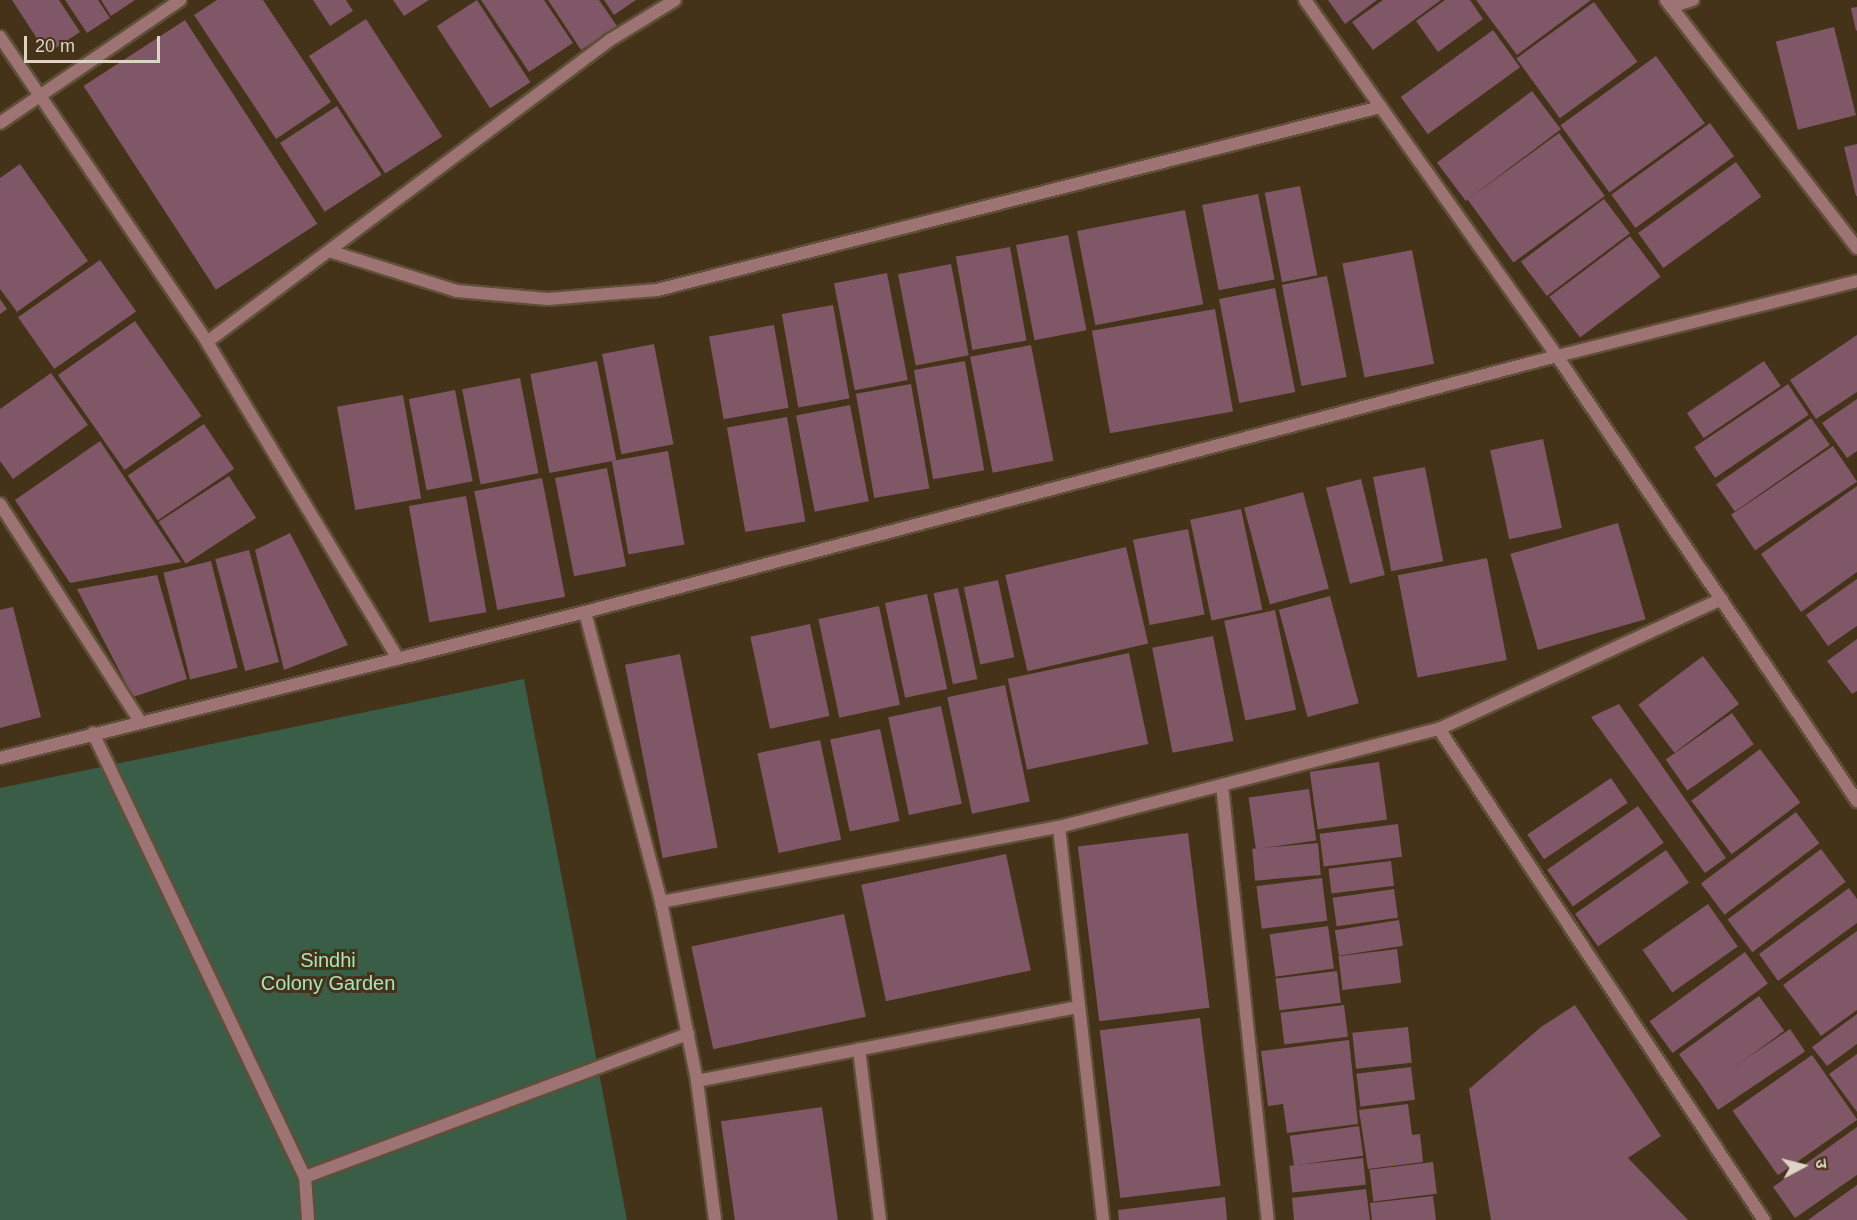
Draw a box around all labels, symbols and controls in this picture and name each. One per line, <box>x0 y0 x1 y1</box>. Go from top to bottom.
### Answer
scale bar <box>27 24 164 62</box>
text: 20 m <box>35 36 75 56</box>
park label: Sindhi Colony Garden <box>261 949 395 996</box>
north arrow <box>1773 1136 1833 1196</box>
text: उ <box>1812 1158 1830 1169</box>

